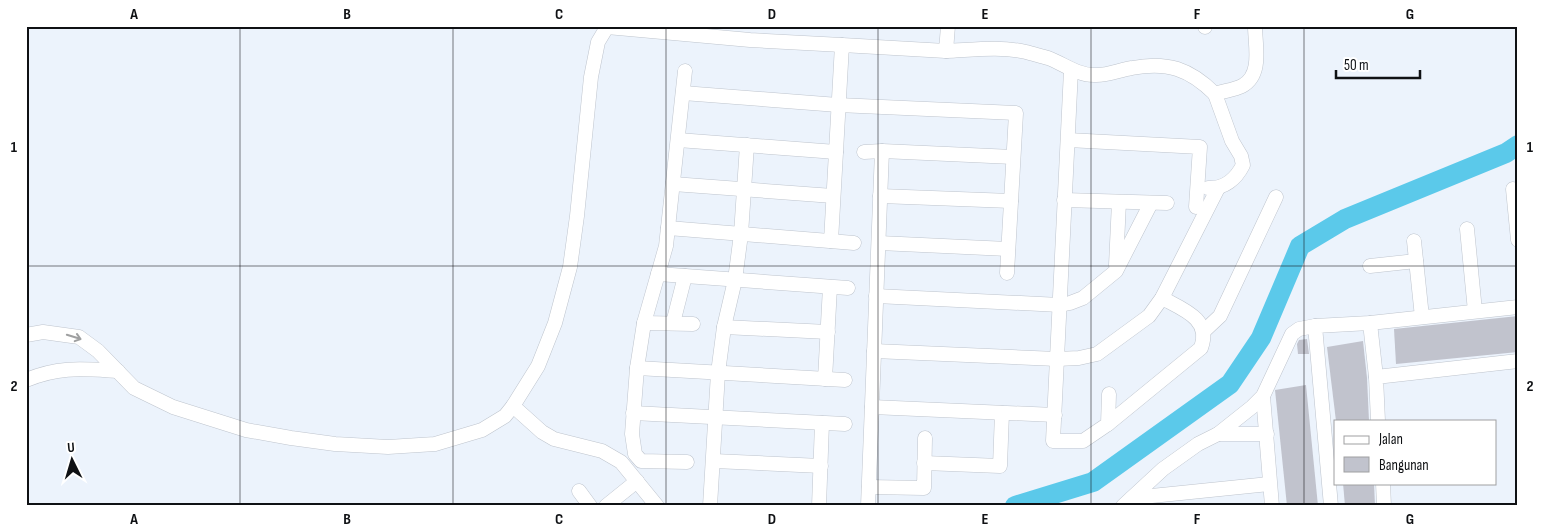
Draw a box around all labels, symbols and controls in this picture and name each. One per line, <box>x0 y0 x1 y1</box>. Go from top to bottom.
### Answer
text: A <box>129 5 138 24</box>
text: B <box>343 5 351 24</box>
text: C <box>555 5 563 24</box>
text: D <box>768 5 776 24</box>
text: E <box>982 5 989 24</box>
text: F <box>1194 5 1201 24</box>
text: G <box>1406 5 1414 24</box>
scale bar <box>1336 48 1420 80</box>
text: 50 m <box>1344 56 1369 75</box>
text: 1 <box>11 138 18 157</box>
text: 1 <box>1527 138 1534 157</box>
one-way arrow <box>66 333 82 343</box>
text: 2 <box>10 377 18 396</box>
text: 2 <box>1526 377 1534 396</box>
legend <box>1334 420 1496 484</box>
text: Jalan <box>1378 430 1403 449</box>
north arrow <box>48 434 98 484</box>
text: U <box>67 439 75 456</box>
text: Bangunan <box>1379 456 1429 475</box>
text: A <box>129 510 138 529</box>
text: B <box>343 510 351 529</box>
text: C <box>555 510 563 529</box>
text: D <box>768 510 776 529</box>
text: E <box>982 510 989 529</box>
text: F <box>1194 510 1201 529</box>
text: G <box>1406 510 1414 529</box>

